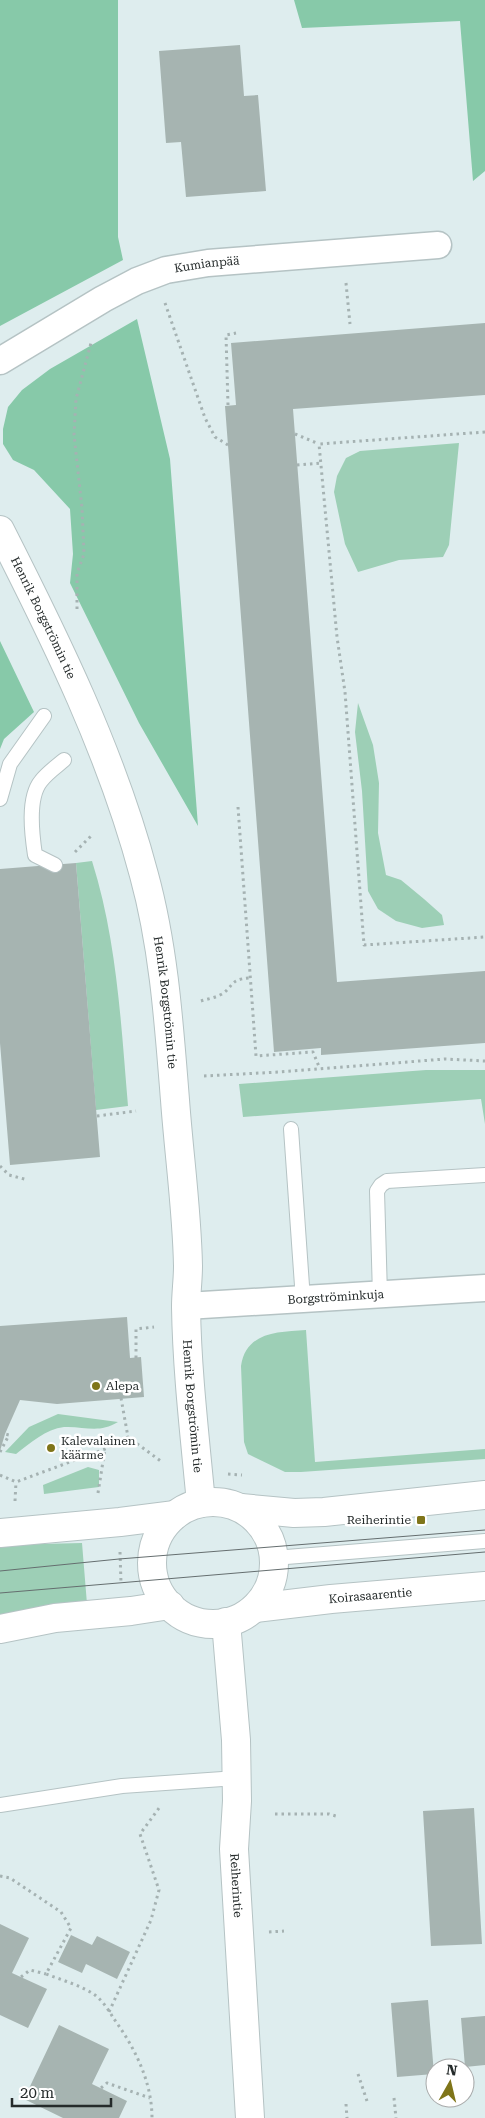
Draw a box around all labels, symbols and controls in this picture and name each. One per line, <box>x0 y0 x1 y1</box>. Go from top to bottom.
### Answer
street label: Kumianpää <box>173 254 240 276</box>
street label: Henrik Borgströmin tie <box>8 555 79 681</box>
street label: Henrik Borgströmin tie <box>151 935 180 1070</box>
street label: Borgströminkuja <box>287 1287 385 1307</box>
street label: Henrik Borgströmin tie <box>180 1339 205 1474</box>
place label: Alepa <box>106 1379 140 1393</box>
marker: Alepa <box>90 1380 102 1392</box>
place label: Kalevalainen käärme <box>61 1434 136 1462</box>
marker: Kalevalainen käärme <box>45 1442 57 1454</box>
place label: Reiherintie <box>347 1513 411 1527</box>
marker: Reiherintie <box>415 1514 427 1526</box>
street label: Koirasaarentie <box>328 1585 413 1606</box>
street label: Reiherintie <box>227 1853 245 1918</box>
north arrow <box>425 2058 475 2108</box>
text: N <box>445 2061 458 2079</box>
scale bar <box>12 2076 111 2108</box>
text: 20 m <box>20 2084 55 2102</box>

